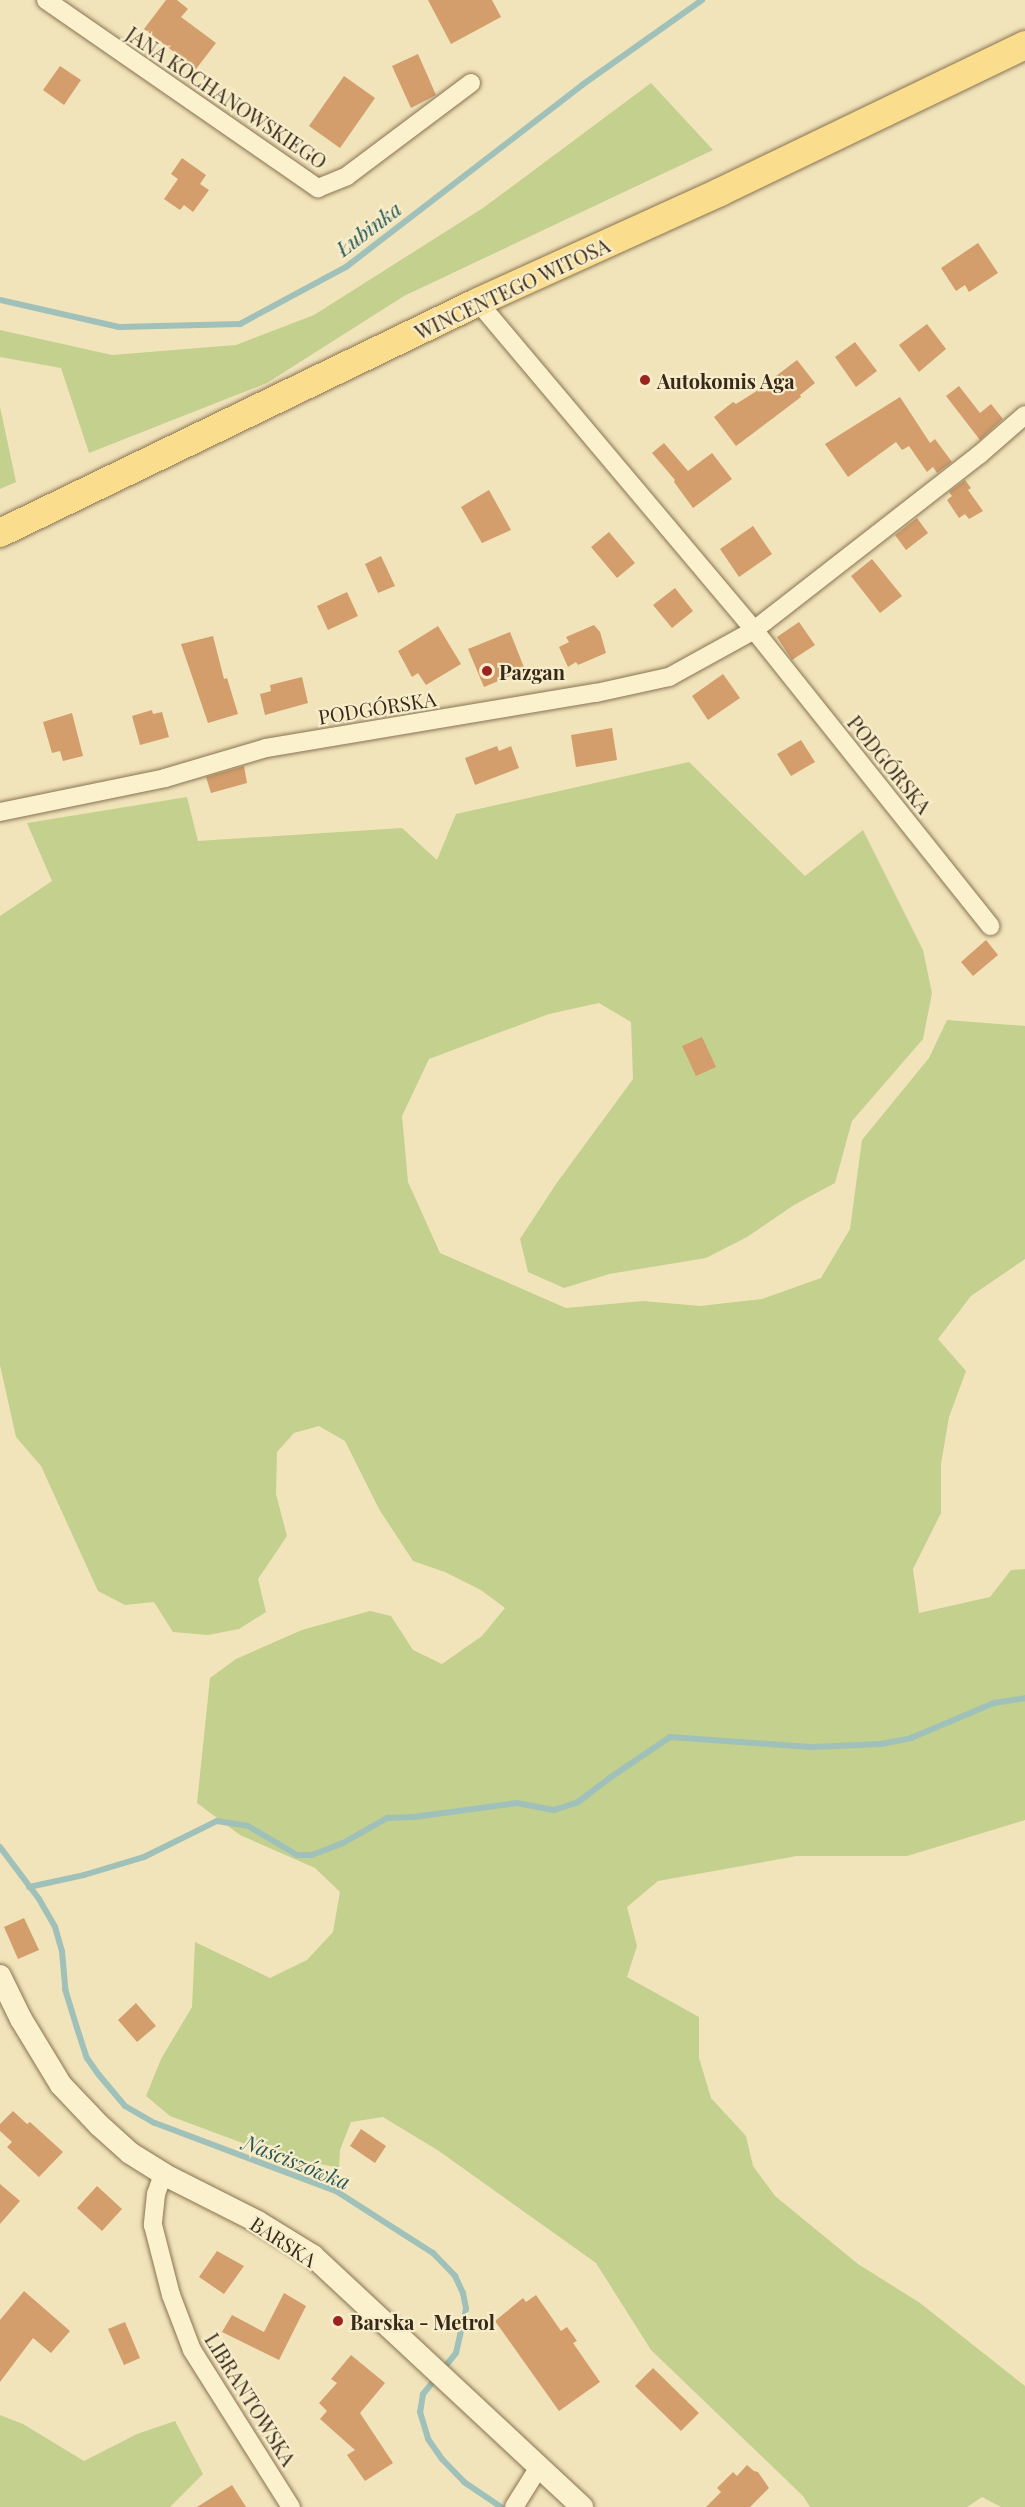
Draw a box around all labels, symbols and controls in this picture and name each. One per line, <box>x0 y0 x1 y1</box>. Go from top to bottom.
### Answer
street label: JANA KOCHANOWSKIEGO <box>122 21 332 173</box>
water label: Łubinka <box>330 195 406 261</box>
street label: WINCENTEGO WITOSA <box>410 232 614 344</box>
place label: Autokomis Aga <box>657 368 795 392</box>
marker: Autokomis Aga <box>638 373 652 387</box>
place label: Pazgan <box>499 659 565 683</box>
marker: Pazgan <box>480 664 494 678</box>
street label: PODGÓRSKA <box>316 686 438 728</box>
street label: PODGÓRSKA <box>843 710 937 818</box>
water label: Naściszówka <box>240 2128 354 2194</box>
street label: BARSKA <box>246 2211 322 2271</box>
place label: Barska - Metrol <box>350 2309 495 2333</box>
marker: Barska - Metrol <box>331 2314 345 2328</box>
street label: LIBRANTOWSKA <box>201 2328 301 2470</box>

